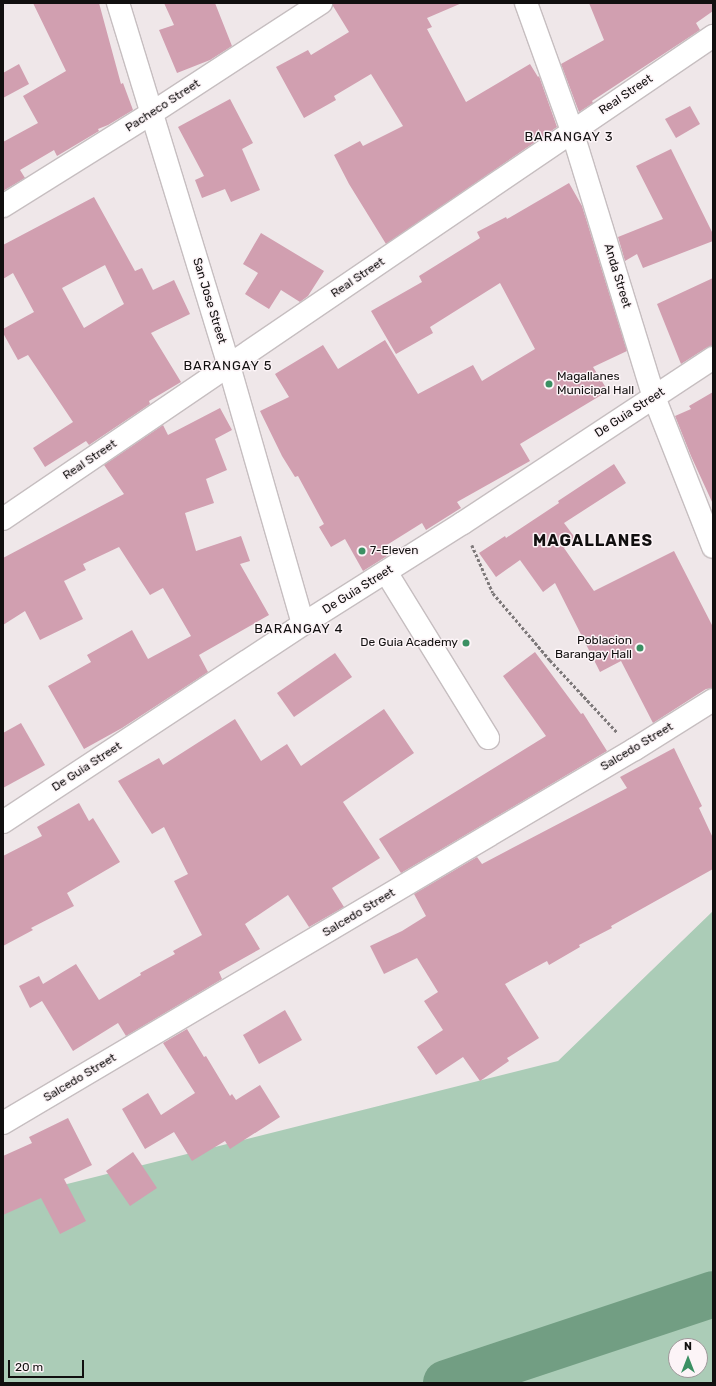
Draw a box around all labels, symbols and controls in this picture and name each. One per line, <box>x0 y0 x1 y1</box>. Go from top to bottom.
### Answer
street label: Real Street <box>596 72 656 118</box>
street label: Pacheco Street <box>123 77 203 135</box>
district label: BARANGAY 3 <box>524 129 614 145</box>
street label: Anda Street <box>600 242 634 310</box>
street label: Real Street <box>328 255 388 301</box>
street label: San Jose Street <box>189 256 229 346</box>
district label: BARANGAY 5 <box>183 358 273 374</box>
place label: Magallanes Municipal Hall <box>557 370 634 398</box>
marker: Magallanes Municipal Hall <box>544 379 554 389</box>
street label: De Guia Street <box>592 385 668 441</box>
street label: Real Street <box>60 437 120 483</box>
district label: MAGALLANES <box>533 531 653 551</box>
place label: 7-Eleven <box>370 544 419 558</box>
marker: 7-Eleven <box>357 546 367 556</box>
street label: De Guia Street <box>320 563 396 617</box>
district label: BARANGAY 4 <box>254 621 344 637</box>
place label: Poblacion Barangay Hall <box>555 634 632 662</box>
place label: De Guia Academy <box>360 636 458 650</box>
marker: De Guia Academy <box>461 638 471 648</box>
marker: Poblacion Barangay Hall <box>635 643 645 653</box>
street label: Salcedo Street <box>598 720 676 774</box>
street label: De Guia Street <box>49 739 125 795</box>
street label: Salcedo Street <box>320 886 398 940</box>
street label: Salcedo Street <box>41 1051 119 1105</box>
north arrow <box>668 1338 708 1378</box>
text: N <box>684 1340 692 1353</box>
scale bar <box>10 1352 86 1378</box>
text: 20 m <box>15 1360 43 1374</box>

